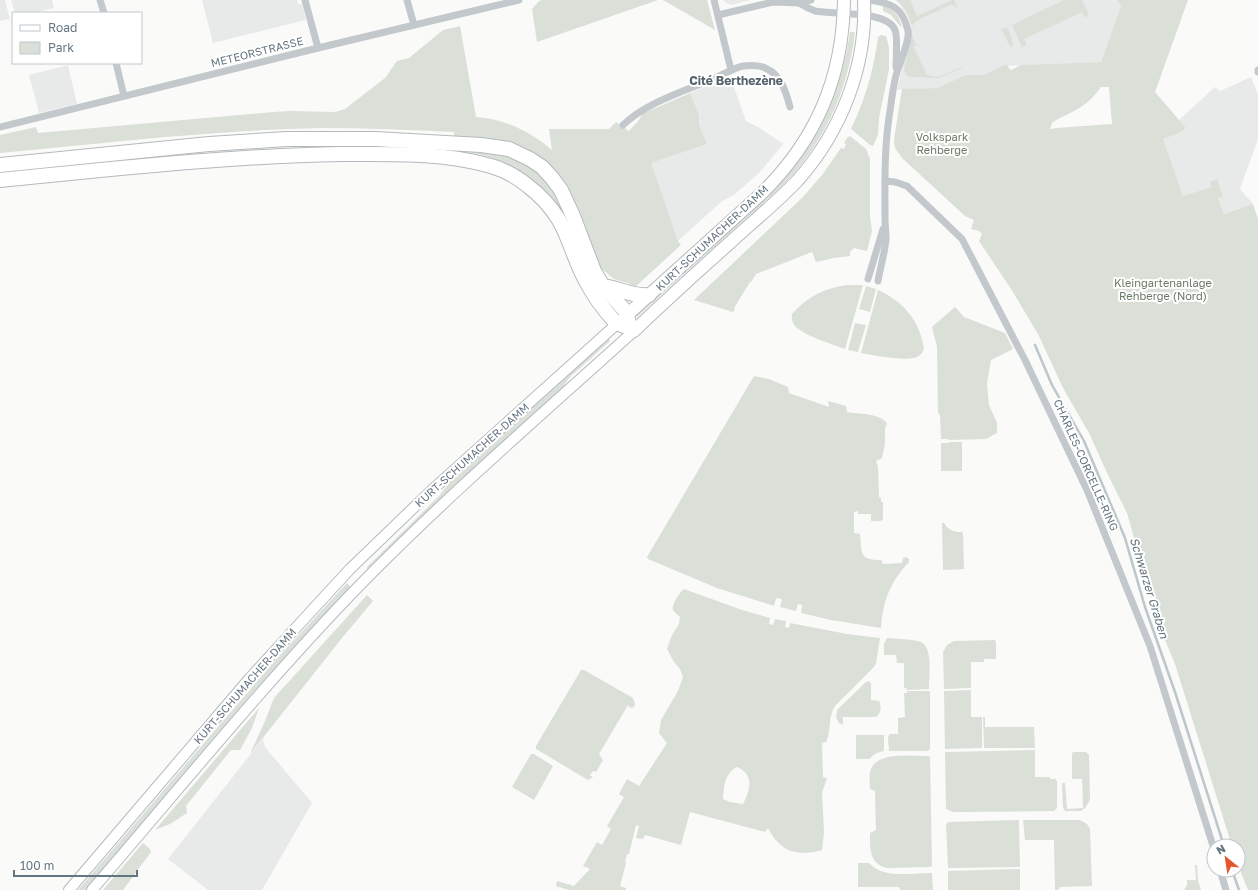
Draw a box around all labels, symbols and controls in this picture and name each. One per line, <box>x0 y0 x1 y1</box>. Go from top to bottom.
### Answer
legend <box>12 12 142 64</box>
text: Road <box>48 20 77 35</box>
street label: METEORSTRASSE <box>209 34 305 69</box>
text: Park <box>48 40 74 55</box>
district label: Cité Berthezène <box>689 73 783 88</box>
park label: Volkspark Rehberge <box>916 130 968 156</box>
street label: KURT-SCHUMACHER-DAMM <box>653 182 771 293</box>
park label: Kleingartenanlage Rehberge (Nord) <box>1114 276 1212 302</box>
street label: CHARLES-CORCELLE-RING <box>1052 397 1122 533</box>
street label: KURT-SCHUMACHER-DAMM <box>412 400 531 509</box>
water label: Schwarzer Graben <box>1127 536 1172 641</box>
street label: KURT-SCHUMACHER-DAMM <box>191 625 298 746</box>
north arrow <box>1206 838 1246 878</box>
text: N <box>1214 841 1228 857</box>
scale bar <box>14 852 137 878</box>
text: 100 m <box>20 858 54 873</box>

